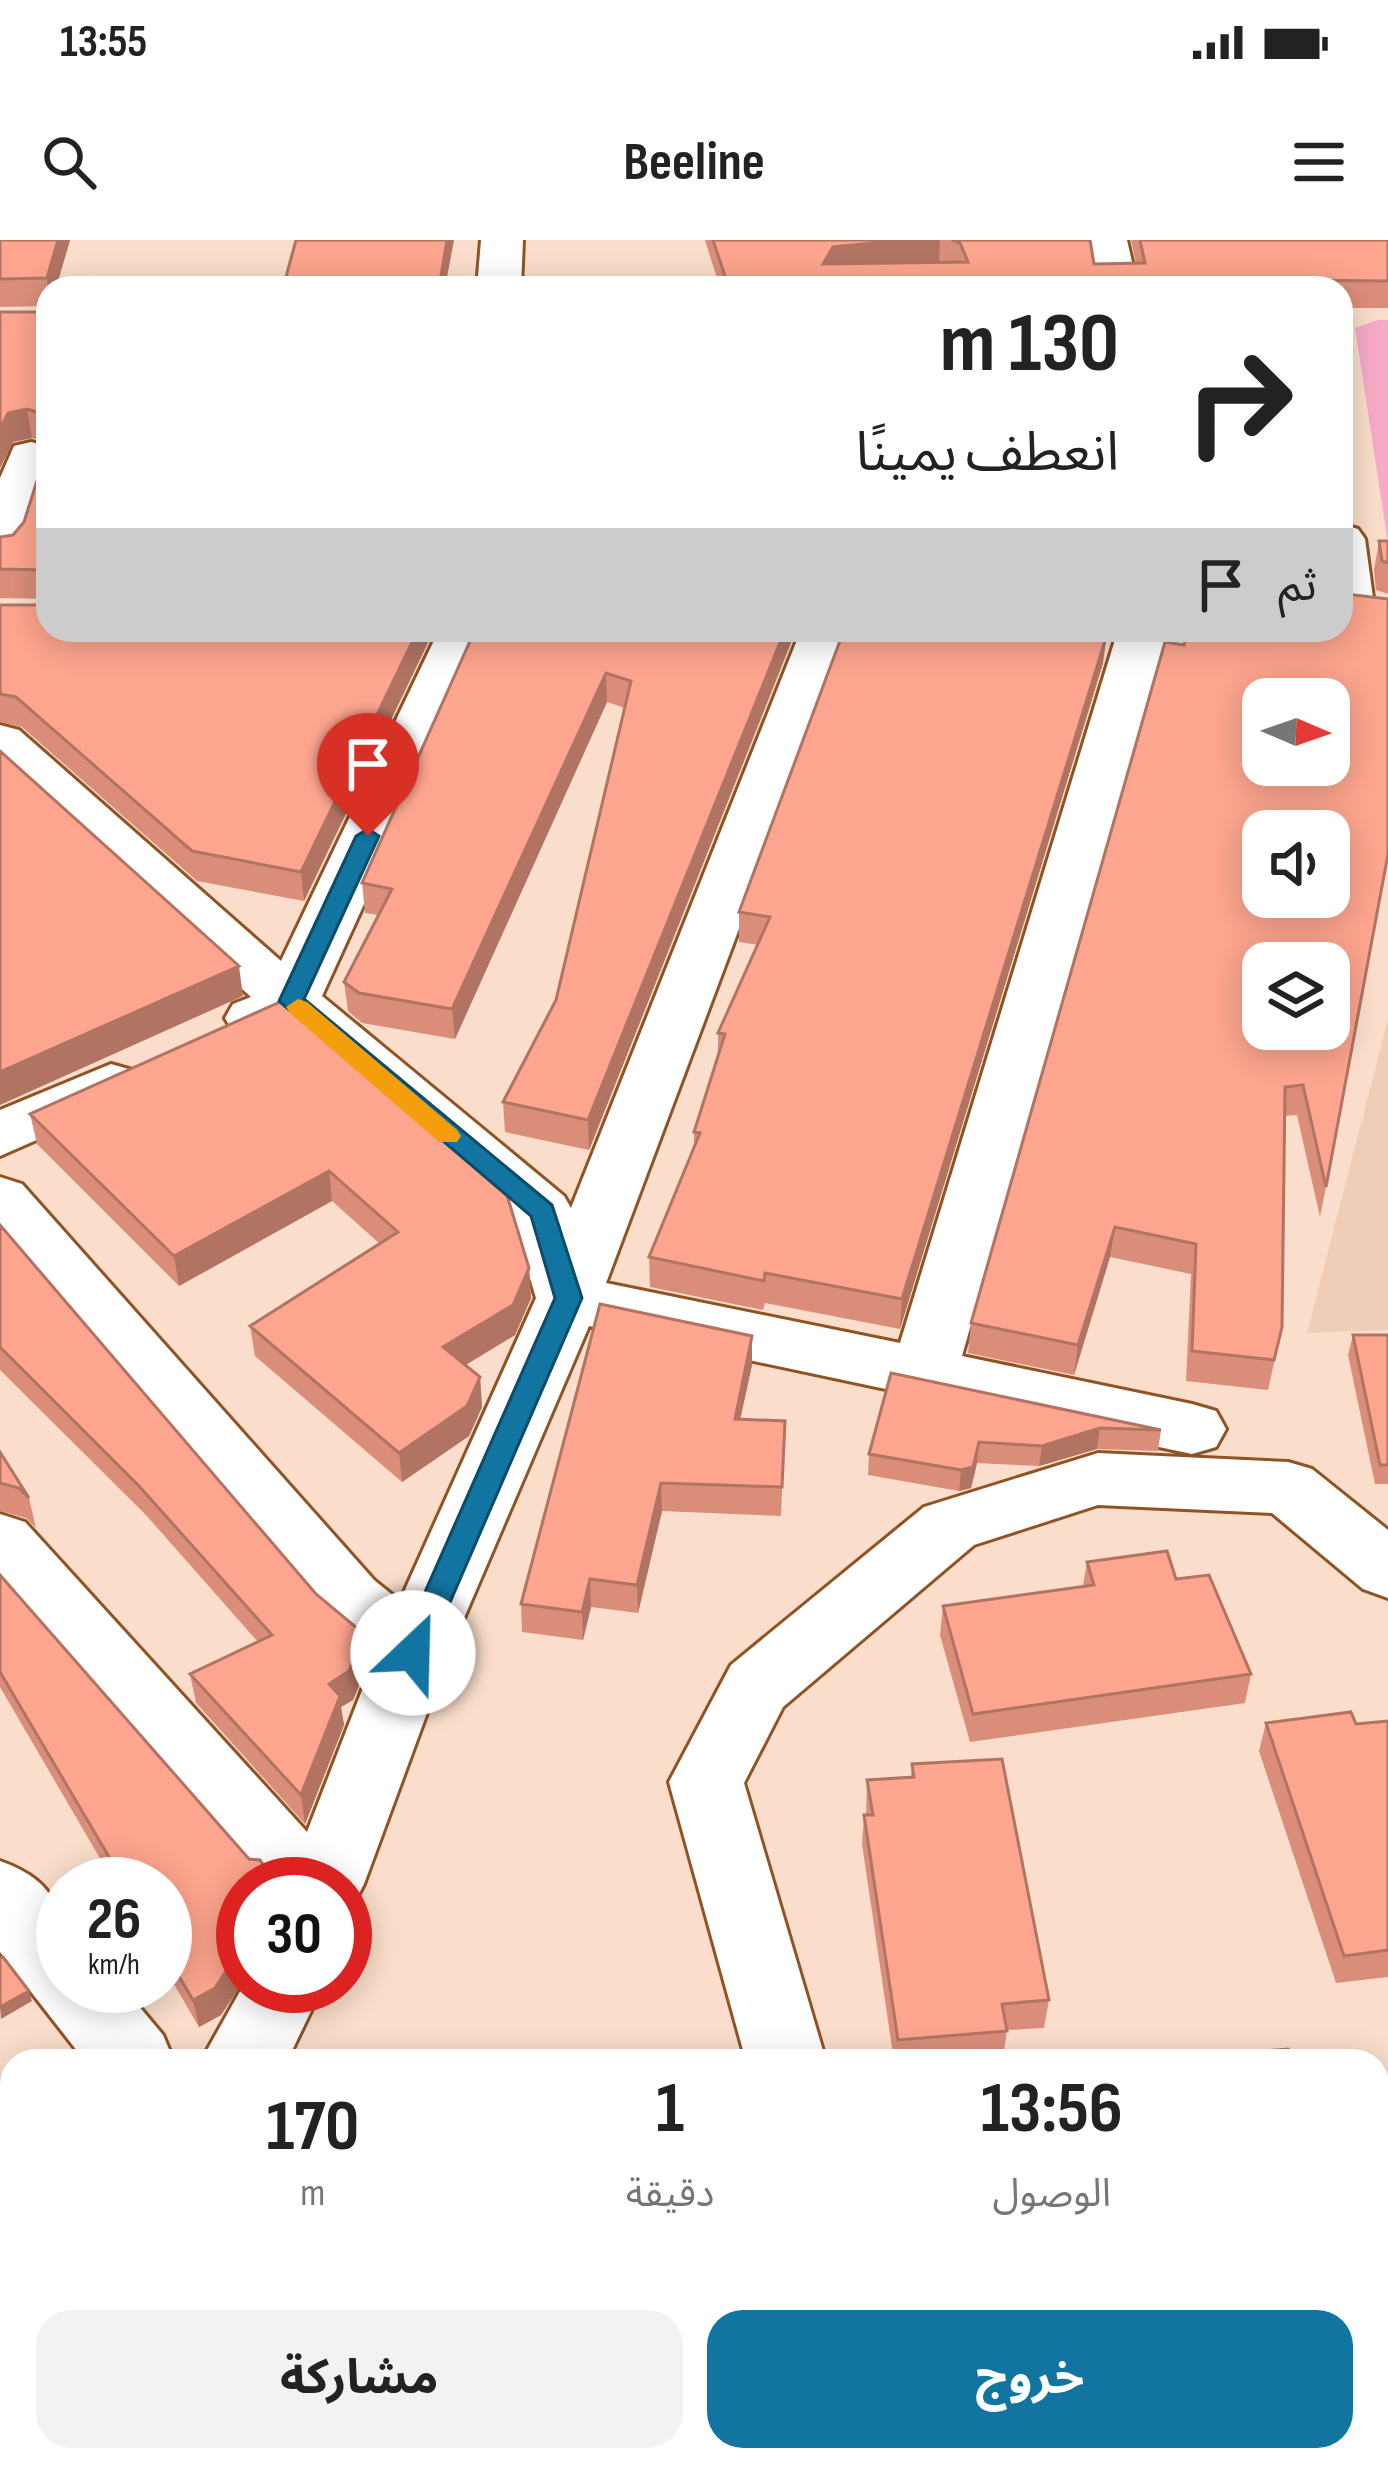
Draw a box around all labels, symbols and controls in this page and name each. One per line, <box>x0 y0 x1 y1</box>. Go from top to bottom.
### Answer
text: 13:55 <box>60 15 147 70</box>
icon: search <box>36 129 102 195</box>
icon: menu <box>1286 129 1352 195</box>
text: Beeline <box>623 130 765 195</box>
text: 130 m <box>940 294 1119 395</box>
icon: right <box>1161 324 1317 480</box>
text: انعطف يمينًا <box>856 421 1119 486</box>
icon: arrive <box>1188 552 1254 618</box>
text: ثم <box>1278 559 1317 614</box>
north arrow <box>1242 678 1350 786</box>
map controls <box>1242 678 1350 1050</box>
pin <box>317 713 419 836</box>
icon: arrive <box>335 731 401 797</box>
button: sound <box>1242 810 1350 918</box>
button: layers <box>1242 942 1350 1050</box>
position arrow <box>350 1590 476 1716</box>
speed limit sign: 30 <box>216 1857 372 2013</box>
text: 26 <box>87 1884 141 1956</box>
text: km/h <box>88 1947 140 1983</box>
text: 1 <box>656 2066 684 2153</box>
text: 13:56 <box>981 2066 1123 2153</box>
text: 170 <box>266 2084 359 2171</box>
text: m <box>300 2170 325 2217</box>
text: دقيقة <box>626 2171 714 2218</box>
text: الوصول <box>992 2171 1111 2218</box>
button: مشاركة <box>36 2310 683 2448</box>
button: خروج <box>707 2310 1353 2448</box>

